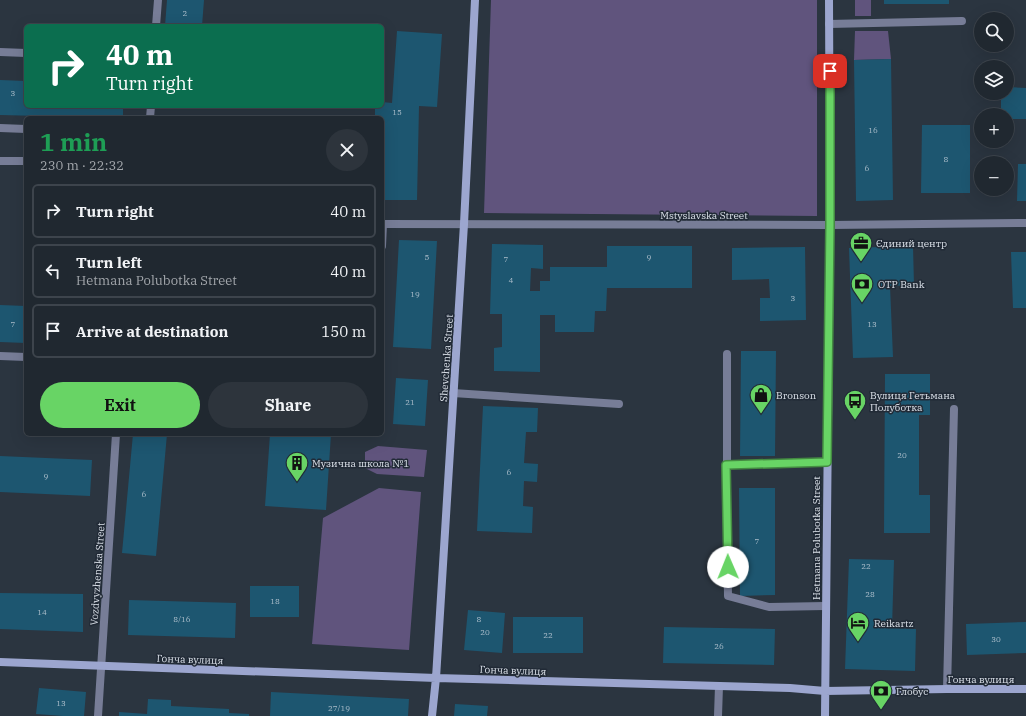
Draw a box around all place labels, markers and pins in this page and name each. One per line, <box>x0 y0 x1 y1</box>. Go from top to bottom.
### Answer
pin <box>813 54 847 88</box>
office icon: Єдиний центр <box>848 230 874 263</box>
place label: Єдиний центр <box>876 237 947 250</box>
bank icon: OTP Bank <box>849 271 875 304</box>
place label: OTP Bank <box>878 278 925 291</box>
shop icon: Bronson <box>748 382 774 415</box>
bus stop icon: Вулиця Гетьмана Полуботка <box>842 388 868 421</box>
place label: Bronson <box>776 389 817 402</box>
place label: Вулиця Гетьмана Полуботка <box>870 389 956 414</box>
building icon: Музична школа №1 <box>284 450 310 483</box>
place label: Музична школа №1 <box>312 457 409 470</box>
hotel icon: Reikartz <box>845 610 871 643</box>
place label: Reikartz <box>874 617 914 630</box>
bank icon: Глобус <box>868 678 894 711</box>
place label: Глобус <box>896 685 928 698</box>

